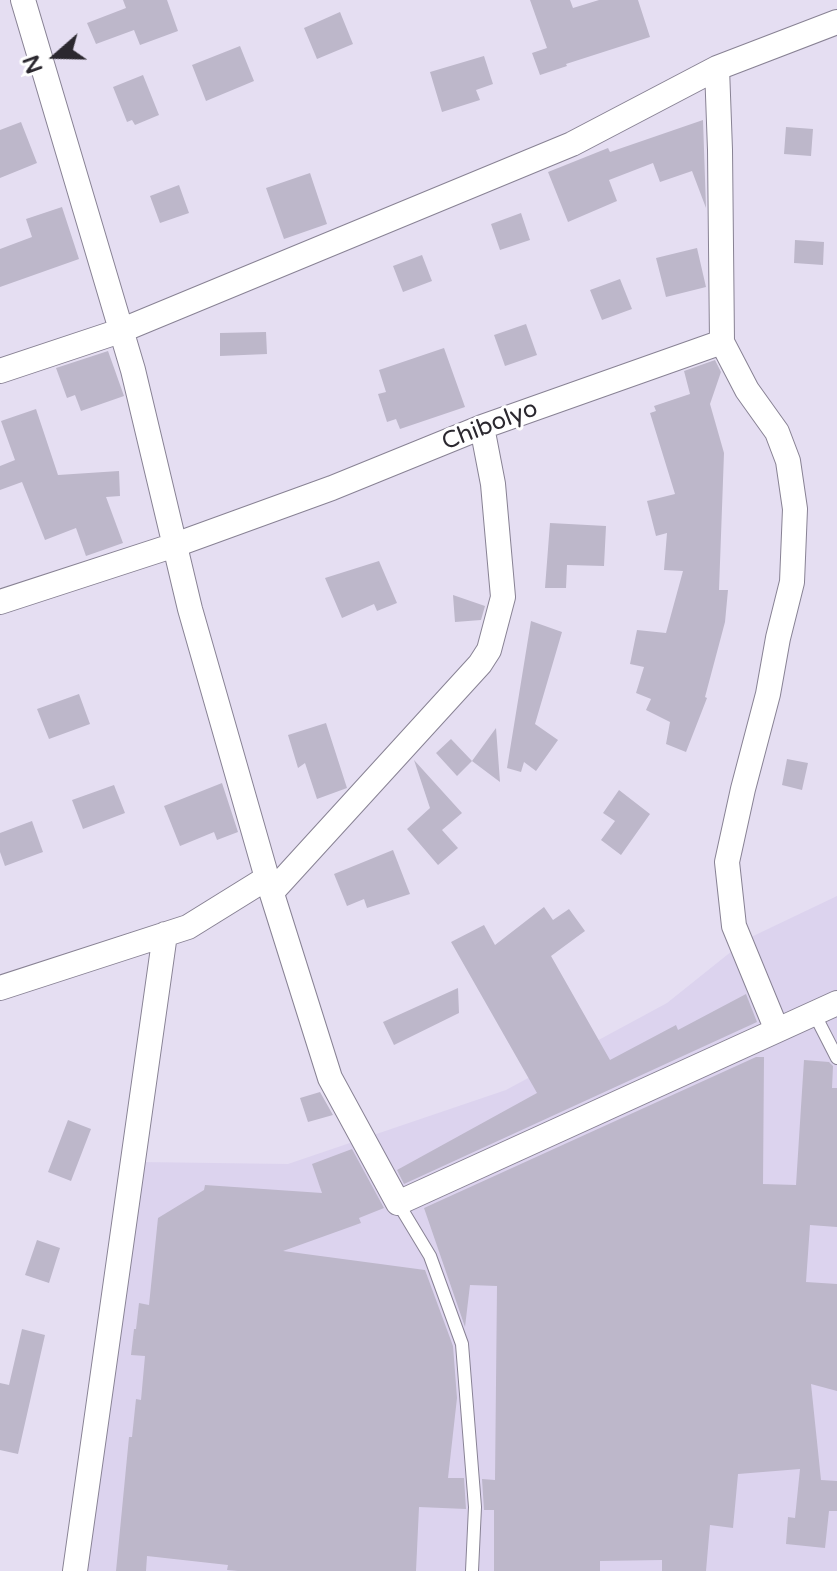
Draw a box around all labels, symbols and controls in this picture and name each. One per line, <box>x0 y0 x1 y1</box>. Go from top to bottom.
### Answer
north arrow <box>16 16 96 96</box>
text: N <box>18 51 49 77</box>
street label: Chibolyo <box>438 395 542 457</box>

